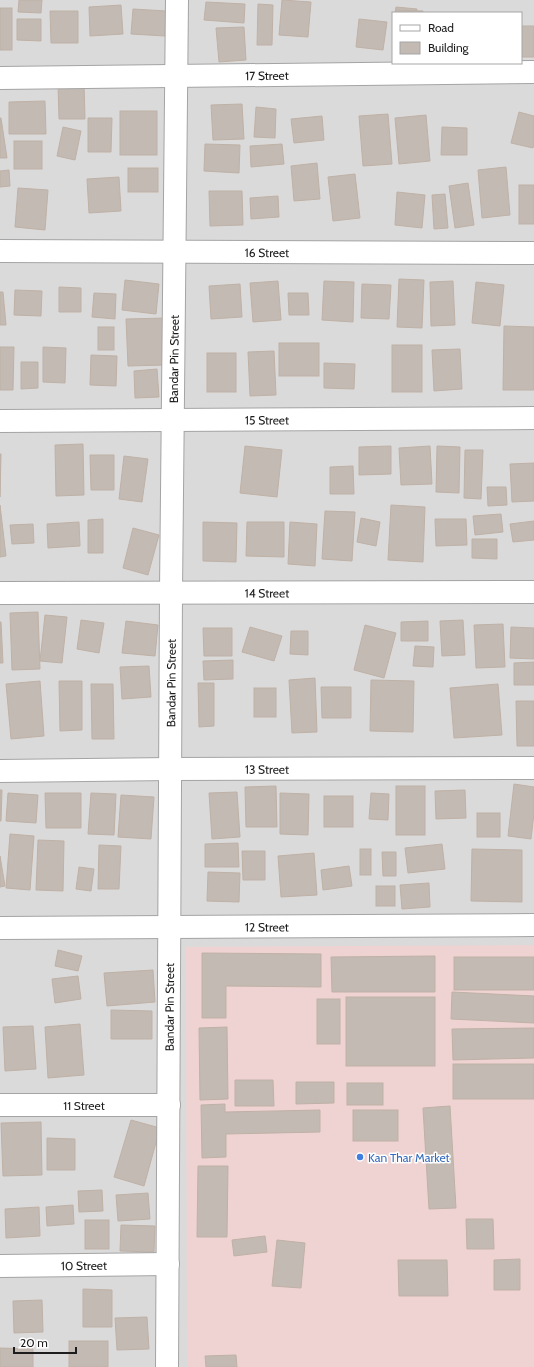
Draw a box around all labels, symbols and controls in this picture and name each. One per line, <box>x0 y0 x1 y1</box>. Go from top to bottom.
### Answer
legend <box>392 12 522 64</box>
text: Road <box>428 20 454 35</box>
text: Building <box>428 40 470 55</box>
street label: 17 Street <box>245 67 289 83</box>
street label: 16 Street <box>245 244 289 260</box>
street label: Bandar Pin Street <box>165 315 181 403</box>
street label: 15 Street <box>245 412 289 427</box>
street label: 14 Street <box>245 585 289 600</box>
street label: Bandar Pin Street <box>163 639 178 727</box>
street label: 13 Street <box>245 761 289 776</box>
street label: 12 Street <box>245 919 289 934</box>
street label: Bandar Pin Street <box>161 963 177 1051</box>
street label: 11 Street <box>63 1098 105 1113</box>
place label: Kan Thar Market <box>368 1150 450 1165</box>
marker: Kan Thar Market <box>355 1152 365 1162</box>
street label: 10 Street <box>61 1257 107 1273</box>
scale bar <box>14 1329 76 1355</box>
text: 20 m <box>20 1335 48 1350</box>

